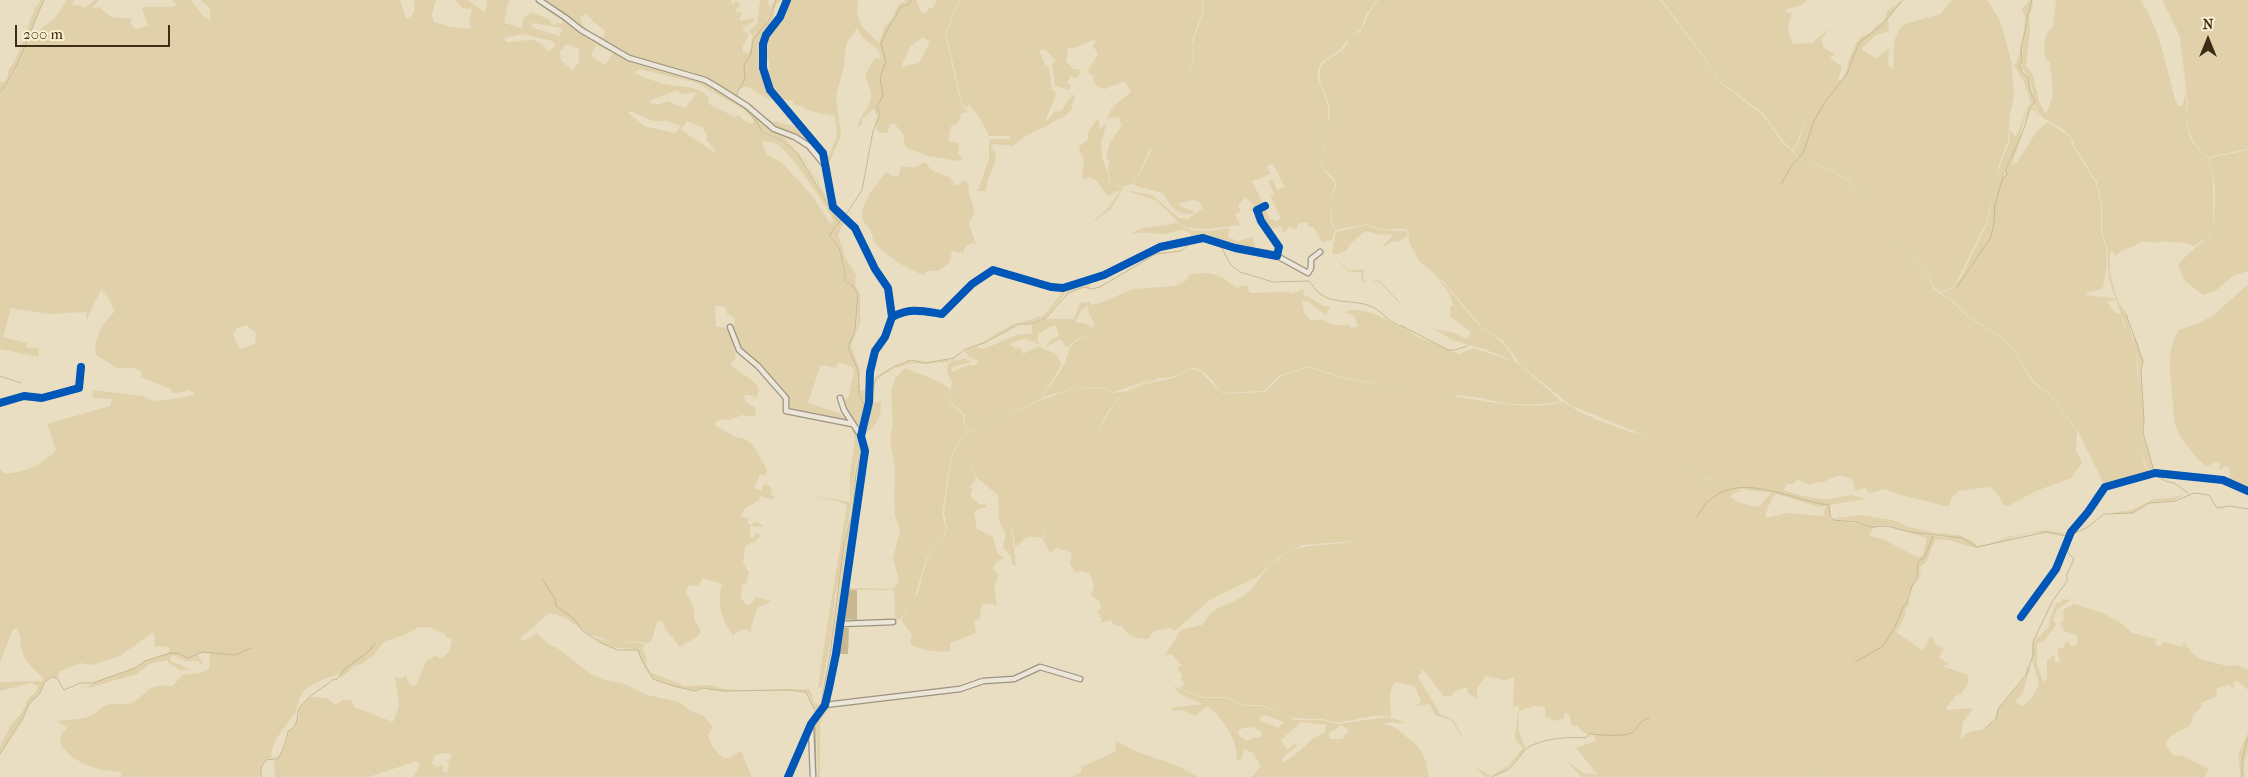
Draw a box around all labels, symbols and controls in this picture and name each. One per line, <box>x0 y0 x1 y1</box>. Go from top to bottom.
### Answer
scale bar <box>18 15 172 47</box>
north arrow <box>2183 15 2233 65</box>
text: N <box>2203 16 2213 33</box>
text: 200 m <box>23 25 63 43</box>

